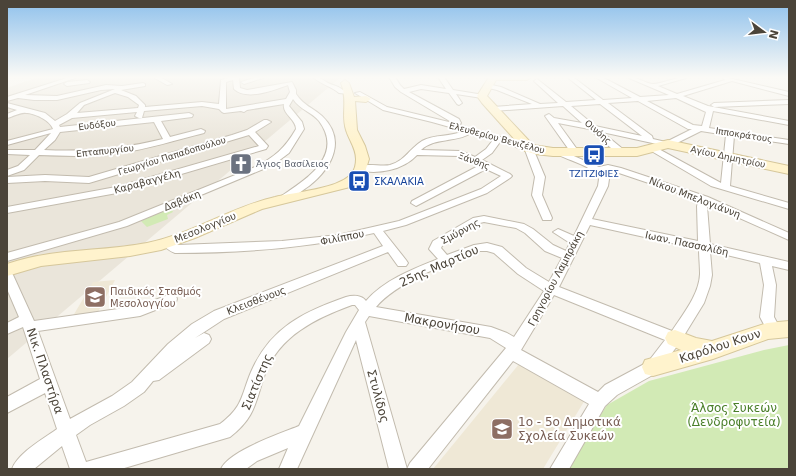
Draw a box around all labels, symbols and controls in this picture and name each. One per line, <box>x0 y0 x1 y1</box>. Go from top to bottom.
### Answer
north arrow <box>744 12 784 52</box>
text: N <box>766 28 781 41</box>
street label: Ευδόξου <box>78 118 116 132</box>
street label: Οινόης <box>583 118 613 146</box>
street label: Ελευθερίου Βενιζέλου <box>448 120 546 156</box>
street label: Ιπποκράτους <box>715 126 773 144</box>
street label: Γεωργίου Παπαδοπούλου <box>117 135 227 177</box>
bus stop icon: ΤΖΙΤΖΙΦΙΕΣ <box>581 142 607 168</box>
street label: Επταπυργίου <box>76 143 134 159</box>
street label: Αγίου Δημητρίου <box>690 144 766 170</box>
street label: Ξάνθης <box>457 150 491 172</box>
church icon: Άγιος Βασίλειος <box>228 151 254 177</box>
place label: Άγιος Βασίλειος <box>256 159 329 169</box>
street label: Καραβαγγέλη <box>113 167 182 196</box>
bus stop icon: ΣΚΑΛΑΚΙΑ <box>346 168 372 194</box>
place label: ΤΖΙΤΖΙΦΙΕΣ <box>568 169 619 179</box>
street label: Νίκου Μπελογιάννη <box>647 175 742 220</box>
place label: ΣΚΑΛΑΚΙΑ <box>374 176 424 187</box>
street label: Δαβάκη <box>162 188 202 213</box>
street label: Μεσολογγίου <box>173 210 238 245</box>
street label: Σμύρνης <box>439 217 482 246</box>
street label: Φιλίππου <box>319 228 365 247</box>
street label: Γρηγορίου Λαμπράκη <box>526 229 585 328</box>
street label: Ιωαν. Πασσαλίδη <box>644 229 730 258</box>
street label: 25ης Μαρτίου <box>397 242 481 290</box>
school or university icon: Παιδικός Σταθμός Μεσολογγίου <box>82 284 108 310</box>
street label: Κλεισθένους <box>225 284 287 317</box>
place label: Παιδικός Σταθμός Μεσολογγίου <box>110 286 201 309</box>
street label: Μακρονήσου <box>403 310 481 338</box>
street label: Νικ. Πλαστήρα <box>24 326 66 416</box>
street label: Καρόλου Κουν <box>678 326 763 366</box>
street label: Σιατίστης <box>239 351 275 413</box>
street label: Στυλίδος <box>364 368 392 424</box>
park label: Άλσος Συκεών (Δενδροφυτεία) <box>687 401 781 429</box>
place label: 1ο - 5ο Δημοτικά Σχολεία Συκεών <box>518 415 621 443</box>
school or university icon: 1ο - 5ο Δημοτικά Σχολεία Συκεών <box>489 416 515 442</box>

